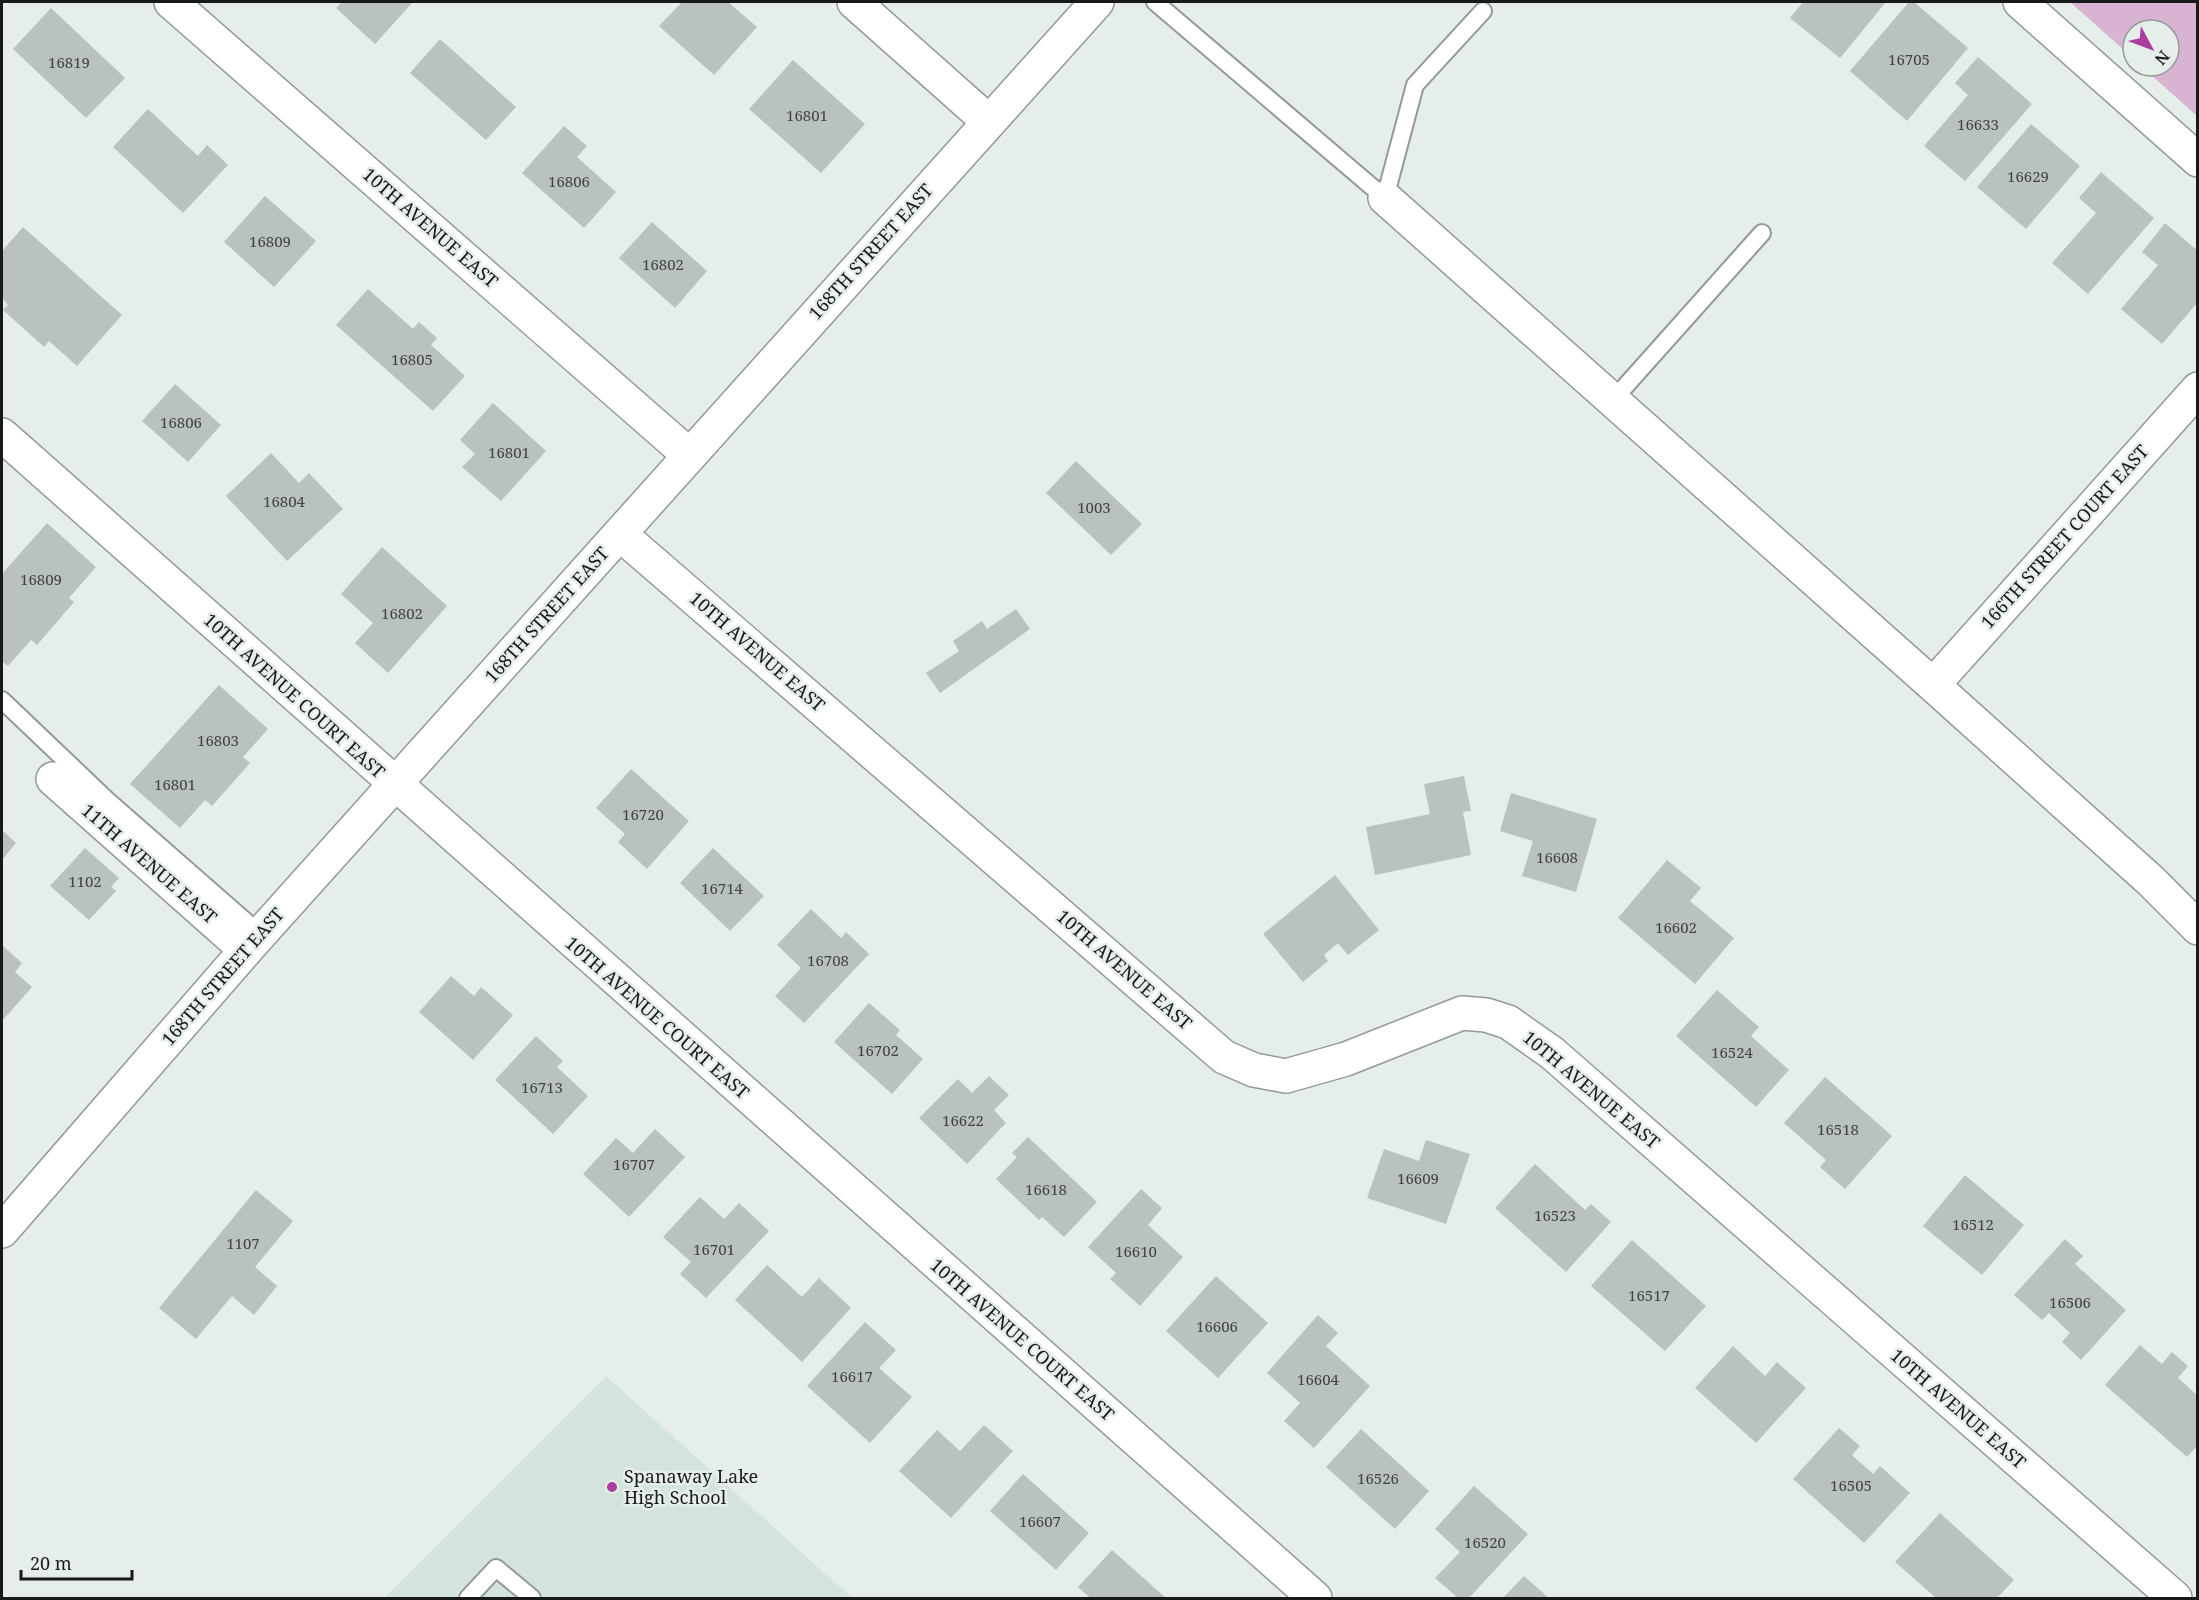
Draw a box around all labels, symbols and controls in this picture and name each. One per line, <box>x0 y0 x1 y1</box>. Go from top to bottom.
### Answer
north arrow <box>2121 18 2181 78</box>
text: N <box>2150 46 2175 70</box>
house number: 16705 <box>1888 49 1930 69</box>
house number: 16819 <box>48 52 90 72</box>
house number: 16801 <box>786 105 828 125</box>
house number: 16633 <box>1957 114 1999 134</box>
street label: 10TH AVENUE EAST <box>358 162 503 293</box>
house number: 16629 <box>2007 166 2049 186</box>
house number: 16806 <box>548 171 590 191</box>
street label: 168TH STREET EAST <box>803 178 938 324</box>
house number: 16809 <box>249 231 291 251</box>
house number: 16802 <box>642 254 684 274</box>
house number: 16805 <box>391 349 433 369</box>
house number: 16806 <box>160 412 202 432</box>
street label: 166TH STREET COURT EAST <box>1975 439 2153 633</box>
house number: 16801 <box>488 442 530 462</box>
house number: 16804 <box>263 491 306 511</box>
house number: 1003 <box>1077 497 1111 517</box>
street label: 168TH STREET EAST <box>479 541 614 687</box>
house number: 16809 <box>20 569 62 589</box>
street label: 10TH AVENUE EAST <box>685 586 830 717</box>
house number: 16802 <box>381 603 423 623</box>
street label: 10TH AVENUE COURT EAST <box>199 607 390 783</box>
house number: 16803 <box>197 730 239 750</box>
house number: 16801 <box>154 774 196 794</box>
street label: 11TH AVENUE EAST <box>77 798 222 929</box>
house number: 16720 <box>622 804 664 824</box>
house number: 16608 <box>1536 847 1578 867</box>
house number: 1102 <box>68 871 102 891</box>
house number: 16714 <box>701 878 744 898</box>
street label: 168TH STREET EAST <box>156 902 289 1050</box>
street label: 10TH AVENUE EAST <box>1052 904 1197 1035</box>
house number: 16602 <box>1655 917 1697 937</box>
street label: 10TH AVENUE COURT EAST <box>561 931 755 1104</box>
house number: 16708 <box>807 950 849 970</box>
street label: 10TH AVENUE EAST <box>1518 1025 1665 1154</box>
house number: 16702 <box>857 1040 899 1060</box>
house number: 16524 <box>1711 1042 1754 1062</box>
house number: 16713 <box>521 1077 563 1097</box>
house number: 16622 <box>942 1110 984 1130</box>
house number: 16518 <box>1817 1119 1859 1139</box>
house number: 16707 <box>613 1154 655 1174</box>
house number: 16609 <box>1397 1168 1439 1188</box>
house number: 16618 <box>1025 1179 1067 1199</box>
house number: 16523 <box>1534 1205 1576 1225</box>
house number: 16512 <box>1952 1214 1994 1234</box>
house number: 1107 <box>226 1233 260 1253</box>
house number: 16701 <box>693 1239 735 1259</box>
house number: 16610 <box>1115 1241 1157 1261</box>
street label: 10TH AVENUE COURT EAST <box>926 1253 1120 1426</box>
house number: 16517 <box>1628 1285 1670 1305</box>
house number: 16506 <box>2049 1292 2091 1312</box>
house number: 16606 <box>1196 1316 1238 1336</box>
street label: 10TH AVENUE EAST <box>1886 1343 2031 1474</box>
house number: 16617 <box>831 1366 873 1386</box>
house number: 16604 <box>1297 1369 1340 1389</box>
place label: Spanaway Lake High School <box>624 1464 758 1509</box>
house number: 16526 <box>1357 1468 1399 1488</box>
house number: 16505 <box>1830 1475 1872 1495</box>
marker: Spanaway Lake High School <box>605 1480 619 1494</box>
house number: 16607 <box>1019 1511 1061 1531</box>
house number: 16520 <box>1464 1532 1506 1552</box>
scale bar <box>21 1543 132 1581</box>
text: 20 m <box>30 1551 72 1575</box>

